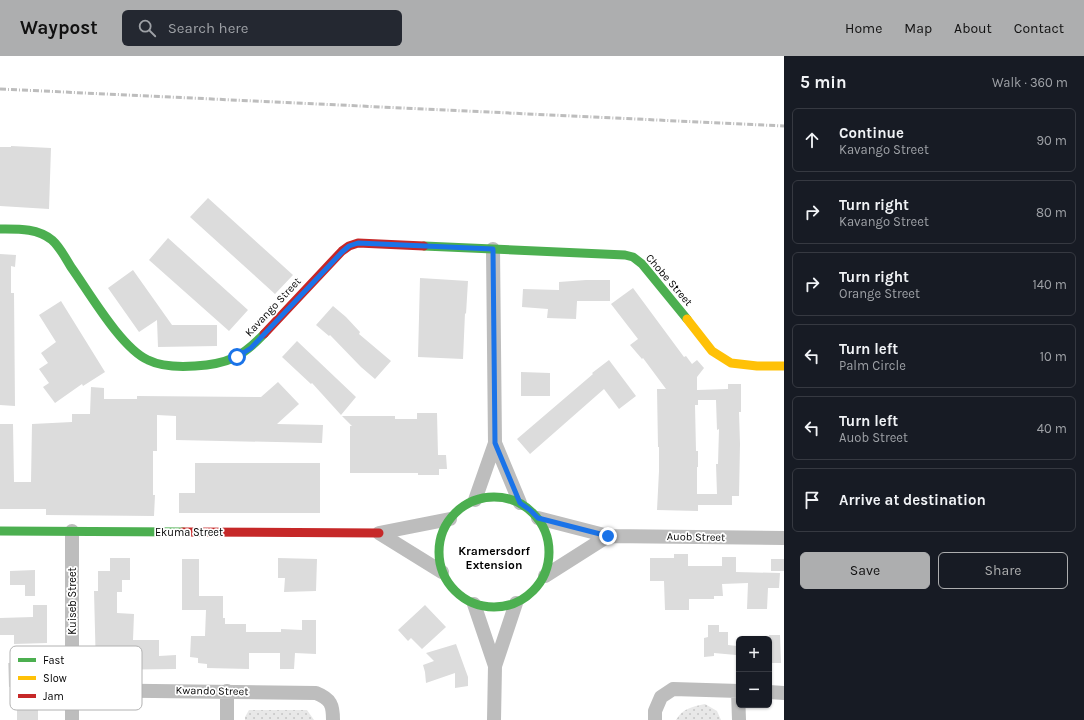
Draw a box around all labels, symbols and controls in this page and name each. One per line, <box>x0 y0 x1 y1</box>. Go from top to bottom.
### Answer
search box <box>122 10 402 46</box>
text: Waypost <box>20 17 98 39</box>
icon: search <box>136 17 158 39</box>
text: Search here <box>168 19 248 37</box>
text: Home <box>845 20 882 37</box>
text: Map <box>904 20 932 37</box>
text: About <box>954 20 992 37</box>
text: Contact <box>1014 20 1064 37</box>
text: 5 min <box>800 72 847 92</box>
text: Walk · 360 m <box>992 75 1068 90</box>
text: Continue <box>839 124 904 142</box>
icon: ahead <box>801 129 823 151</box>
text: 90 m <box>1036 133 1067 148</box>
text: Kavango Street <box>839 142 929 157</box>
text: Turn right <box>839 196 909 214</box>
icon: right <box>801 201 823 223</box>
text: 80 m <box>1036 205 1067 220</box>
text: Kavango Street <box>839 214 929 229</box>
street label: Chobe Street <box>643 251 695 309</box>
text: Turn right <box>839 268 909 286</box>
icon: right <box>801 273 823 295</box>
street label: Kavango Street <box>242 275 304 339</box>
text: 140 m <box>1032 277 1067 292</box>
text: Orange Street <box>839 286 920 301</box>
text: Turn left <box>839 340 898 358</box>
icon: left <box>801 345 823 367</box>
route start <box>228 348 246 366</box>
text: 10 m <box>1040 349 1067 364</box>
text: Palm Circle <box>839 358 906 373</box>
text: Turn left <box>839 412 898 430</box>
icon: left <box>801 417 823 439</box>
text: 40 m <box>1037 421 1067 436</box>
text: Auob Street <box>839 430 908 445</box>
icon: arrive <box>801 489 823 511</box>
text: Arrive at destination <box>839 491 986 509</box>
street label: Ekuma Street <box>155 526 223 539</box>
route end <box>599 527 617 545</box>
street label: Auob Street <box>667 530 725 544</box>
district label: Kramersdorf Extension <box>458 544 530 572</box>
button: Save <box>800 552 930 589</box>
button: Share <box>938 552 1068 589</box>
street label: Kuiseb Street <box>66 567 79 635</box>
map controls <box>736 636 772 708</box>
button: + <box>736 636 772 672</box>
legend <box>10 646 142 710</box>
text: Fast <box>43 654 64 667</box>
text: Slow <box>43 672 67 685</box>
button: − <box>736 672 772 708</box>
street label: Kwando Street <box>176 684 248 698</box>
text: Jam <box>43 690 64 703</box>

